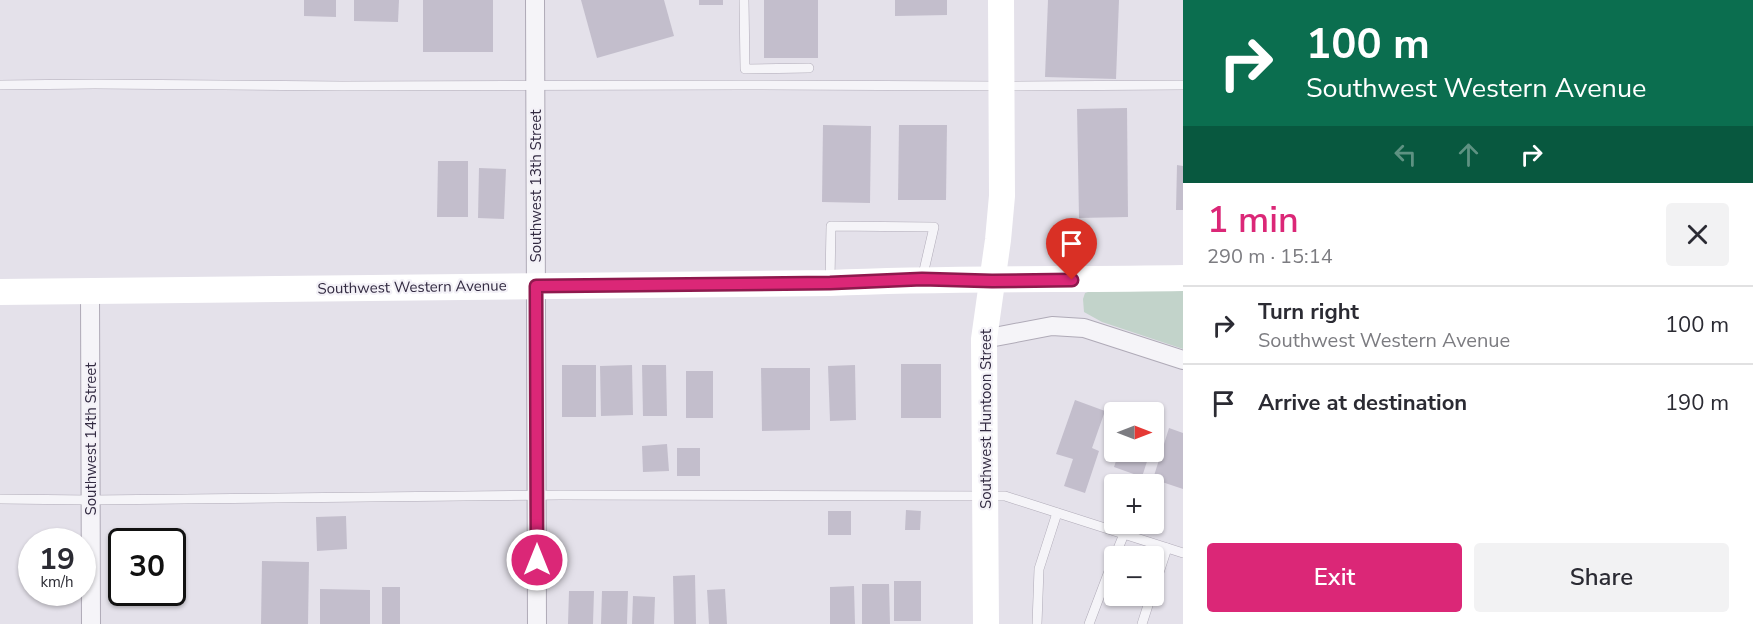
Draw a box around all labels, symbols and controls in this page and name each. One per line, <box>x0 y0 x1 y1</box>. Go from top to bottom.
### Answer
text: 100 m <box>1306 16 1430 73</box>
icon: right <box>1207 24 1285 102</box>
text: Southwest Western Avenue <box>1306 70 1646 107</box>
street label: Southwest 13th Street <box>526 109 546 262</box>
icon: left <box>1389 138 1422 171</box>
icon: ahead <box>1452 138 1485 171</box>
icon: right <box>1515 138 1548 171</box>
text: 1 min <box>1207 196 1299 245</box>
button: close <box>1666 203 1729 266</box>
pin <box>1046 218 1097 280</box>
icon: arrive <box>1055 227 1088 260</box>
text: 290 m · 15:14 <box>1207 243 1333 270</box>
street label: Southwest Western Avenue <box>317 275 507 299</box>
text: Turn right <box>1258 297 1359 327</box>
icon: right <box>1207 309 1240 342</box>
text: 100 m <box>1665 310 1729 340</box>
text: Southwest Western Avenue <box>1258 327 1510 354</box>
street label: Southwest Huntoon Street <box>976 328 996 509</box>
street label: Southwest 14th Street <box>81 362 101 515</box>
icon: arrive <box>1207 387 1240 420</box>
text: Arrive at destination <box>1258 388 1467 418</box>
text: 190 m <box>1665 388 1729 418</box>
north arrow <box>1104 402 1164 462</box>
map controls <box>1104 402 1164 606</box>
button: + <box>1104 474 1164 534</box>
speed limit sign: 30 <box>108 528 186 606</box>
position arrow <box>505 528 569 592</box>
text: 19 <box>39 539 75 580</box>
button: Exit <box>1207 543 1462 612</box>
button: Share <box>1474 543 1729 612</box>
button: − <box>1104 546 1164 606</box>
text: km/h <box>40 572 74 592</box>

